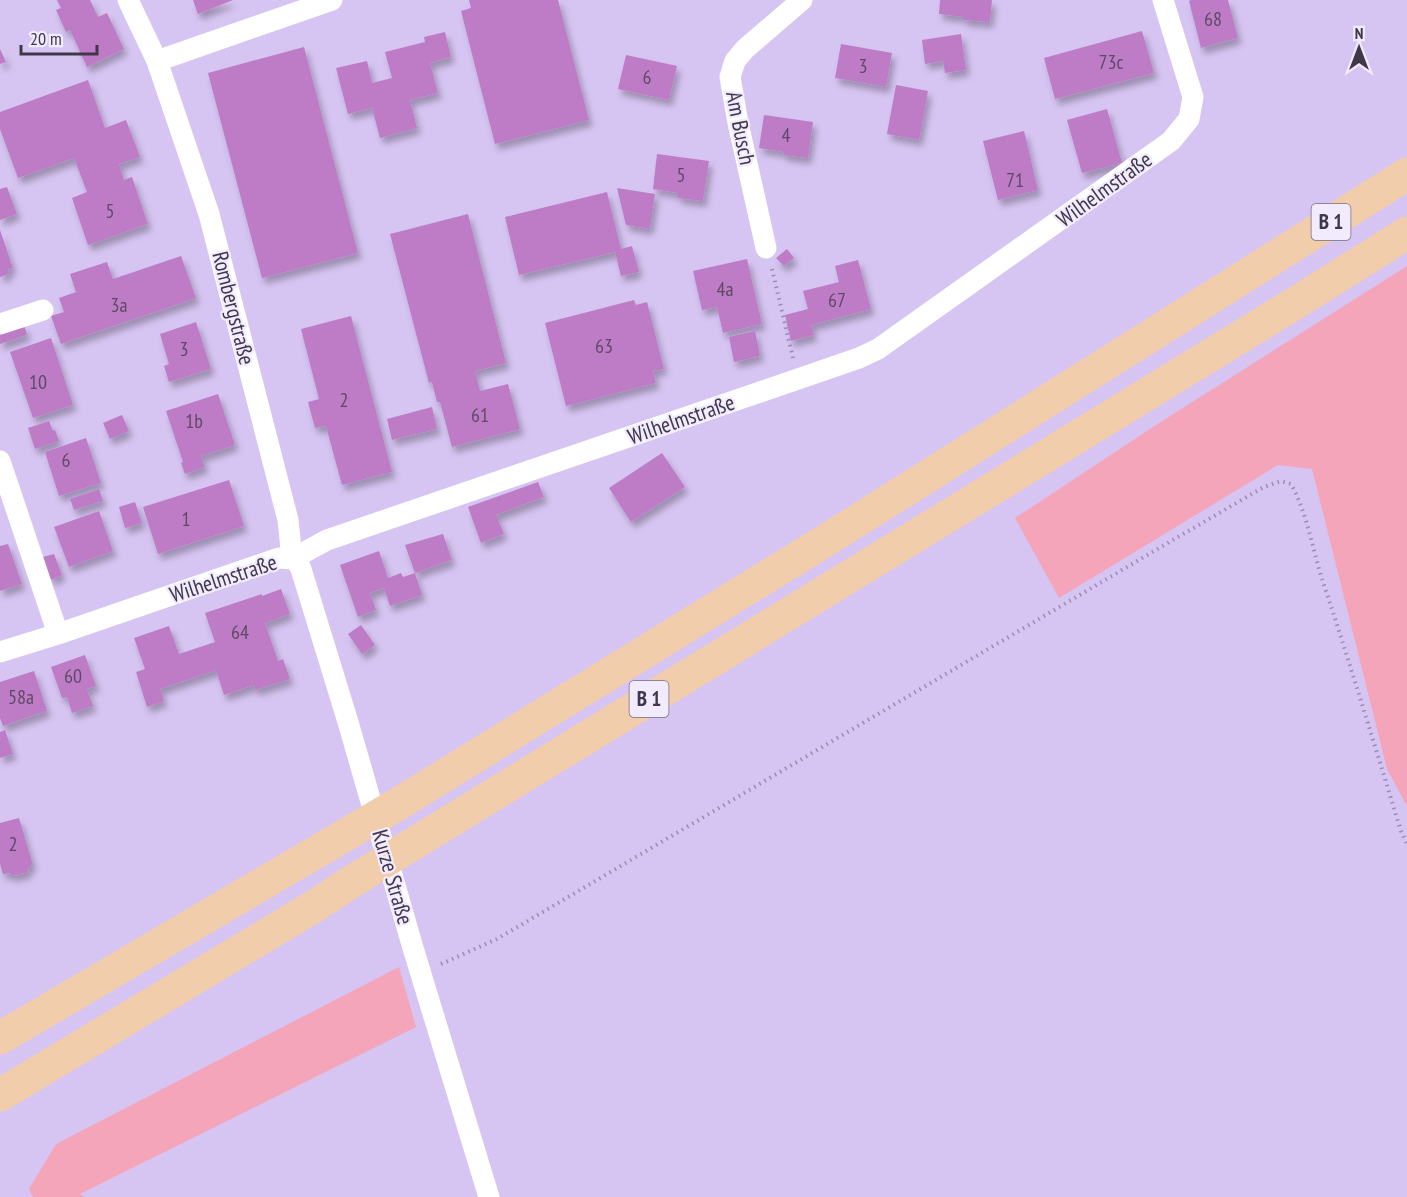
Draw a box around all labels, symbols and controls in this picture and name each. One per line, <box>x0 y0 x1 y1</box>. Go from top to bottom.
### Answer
house number: 68 <box>1204 6 1222 32</box>
scale bar <box>21 18 98 56</box>
north arrow <box>1329 18 1389 78</box>
text: N <box>1355 23 1363 43</box>
text: 20 m <box>30 27 62 50</box>
house number: 73c <box>1098 49 1124 75</box>
house number: 3 <box>859 53 868 79</box>
house number: 6 <box>643 64 652 90</box>
street label: Am Busch <box>720 89 762 167</box>
house number: 4 <box>782 122 791 148</box>
street label: Wilhelmstraße <box>1051 145 1157 233</box>
house number: 5 <box>677 162 686 188</box>
house number: 71 <box>1006 167 1024 193</box>
house number: 5 <box>106 198 115 224</box>
road number: B 1 <box>1312 204 1350 240</box>
street label: Rombergstraße <box>206 248 262 368</box>
house number: 4a <box>717 276 734 302</box>
house number: 67 <box>828 287 846 313</box>
house number: 3a <box>111 292 128 318</box>
house number: 63 <box>595 333 613 359</box>
house number: 3 <box>180 336 189 362</box>
house number: 10 <box>29 369 47 395</box>
house number: 2 <box>340 387 349 413</box>
street label: Wilhelmstraße <box>624 388 738 450</box>
house number: 61 <box>471 402 489 428</box>
house number: 1b <box>185 408 203 434</box>
house number: 6 <box>62 447 71 473</box>
house number: 1 <box>182 506 191 532</box>
street label: Wilhelmstraße <box>166 548 280 608</box>
house number: 64 <box>231 619 249 645</box>
house number: 60 <box>64 663 82 689</box>
road number: B 1 <box>630 681 668 717</box>
house number: 58a <box>8 684 34 710</box>
street label: Kurze Straße <box>366 826 420 928</box>
house number: 2 <box>9 831 18 857</box>

